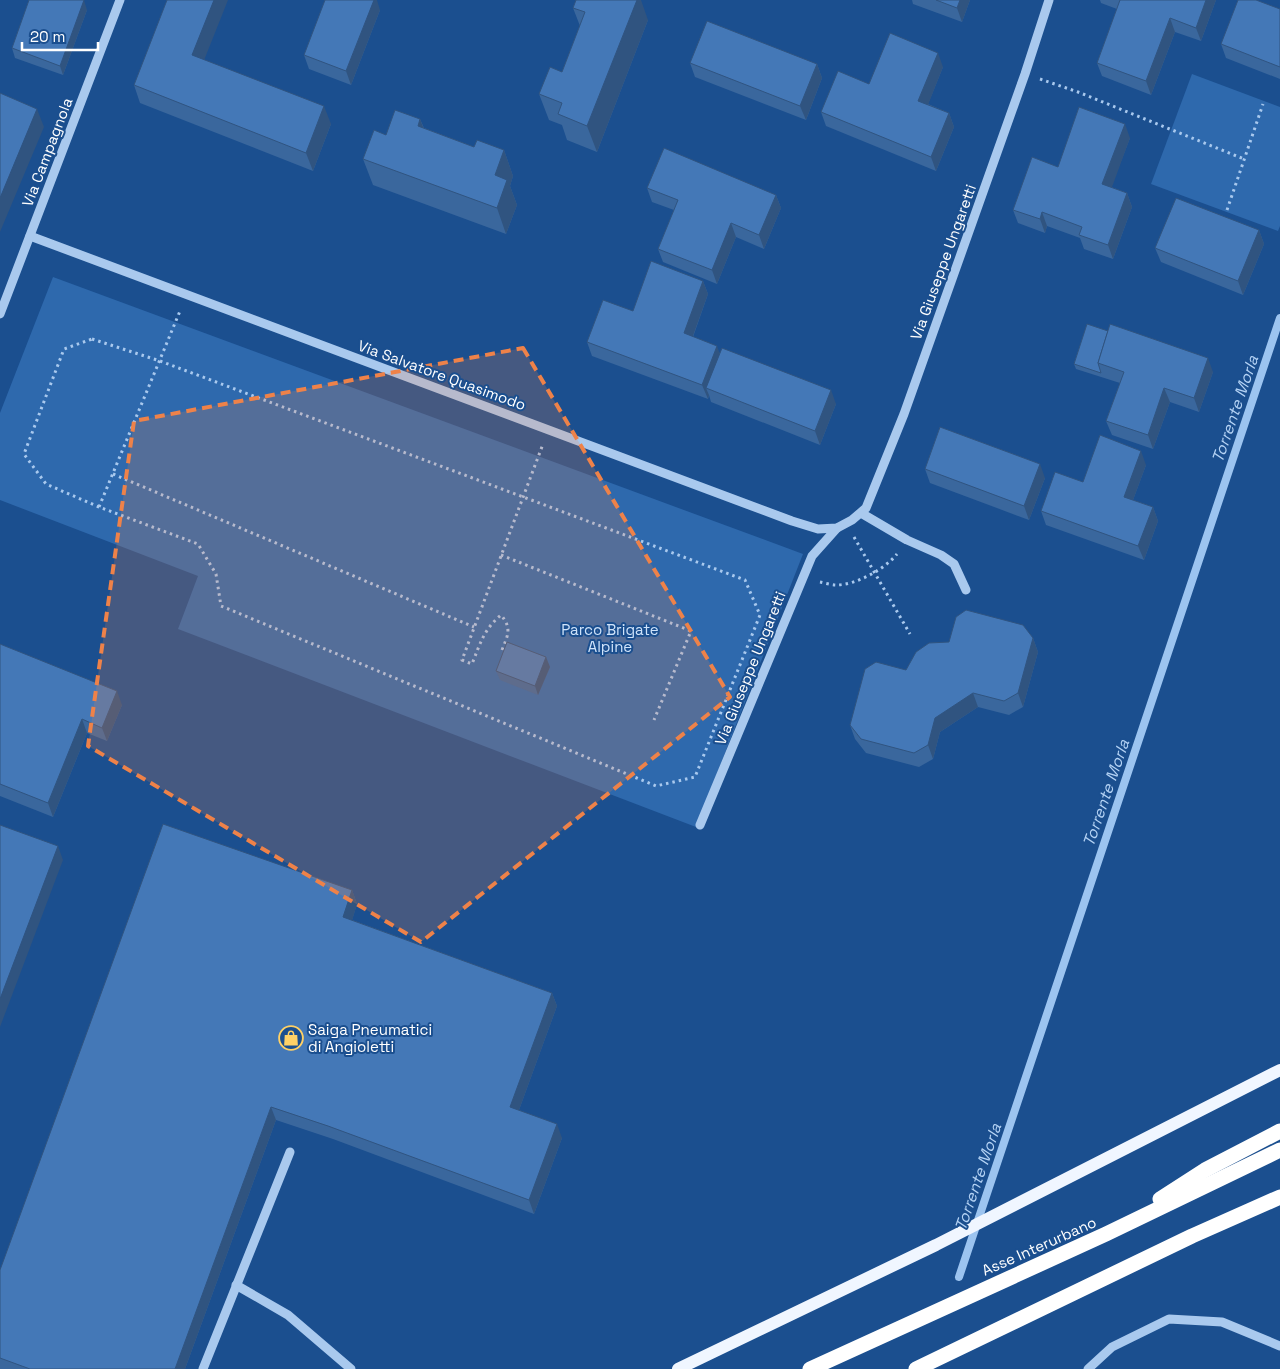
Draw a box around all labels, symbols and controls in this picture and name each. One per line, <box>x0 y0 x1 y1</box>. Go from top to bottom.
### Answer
scale bar <box>22 20 99 52</box>
text: 20 m <box>30 27 65 46</box>
street label: Via Campagnola <box>18 95 77 209</box>
street label: Via Giuseppe Ungaretti <box>906 182 980 342</box>
street label: Via Salvatore Quasimodo <box>355 336 529 414</box>
water label: Torrente Morla <box>1207 352 1263 465</box>
street label: Via Giuseppe Ungaretti <box>710 588 790 748</box>
park label: Parco Brigate Alpine <box>561 620 659 656</box>
water label: Torrente Morla <box>1078 736 1134 849</box>
place label: Saiga Pneumatici di Angioletti <box>308 1020 432 1056</box>
shop icon: Saiga Pneumatici di Angioletti <box>278 1025 304 1051</box>
water label: Torrente Morla <box>950 1120 1006 1233</box>
street label: Asse Interurbano <box>979 1212 1099 1280</box>

